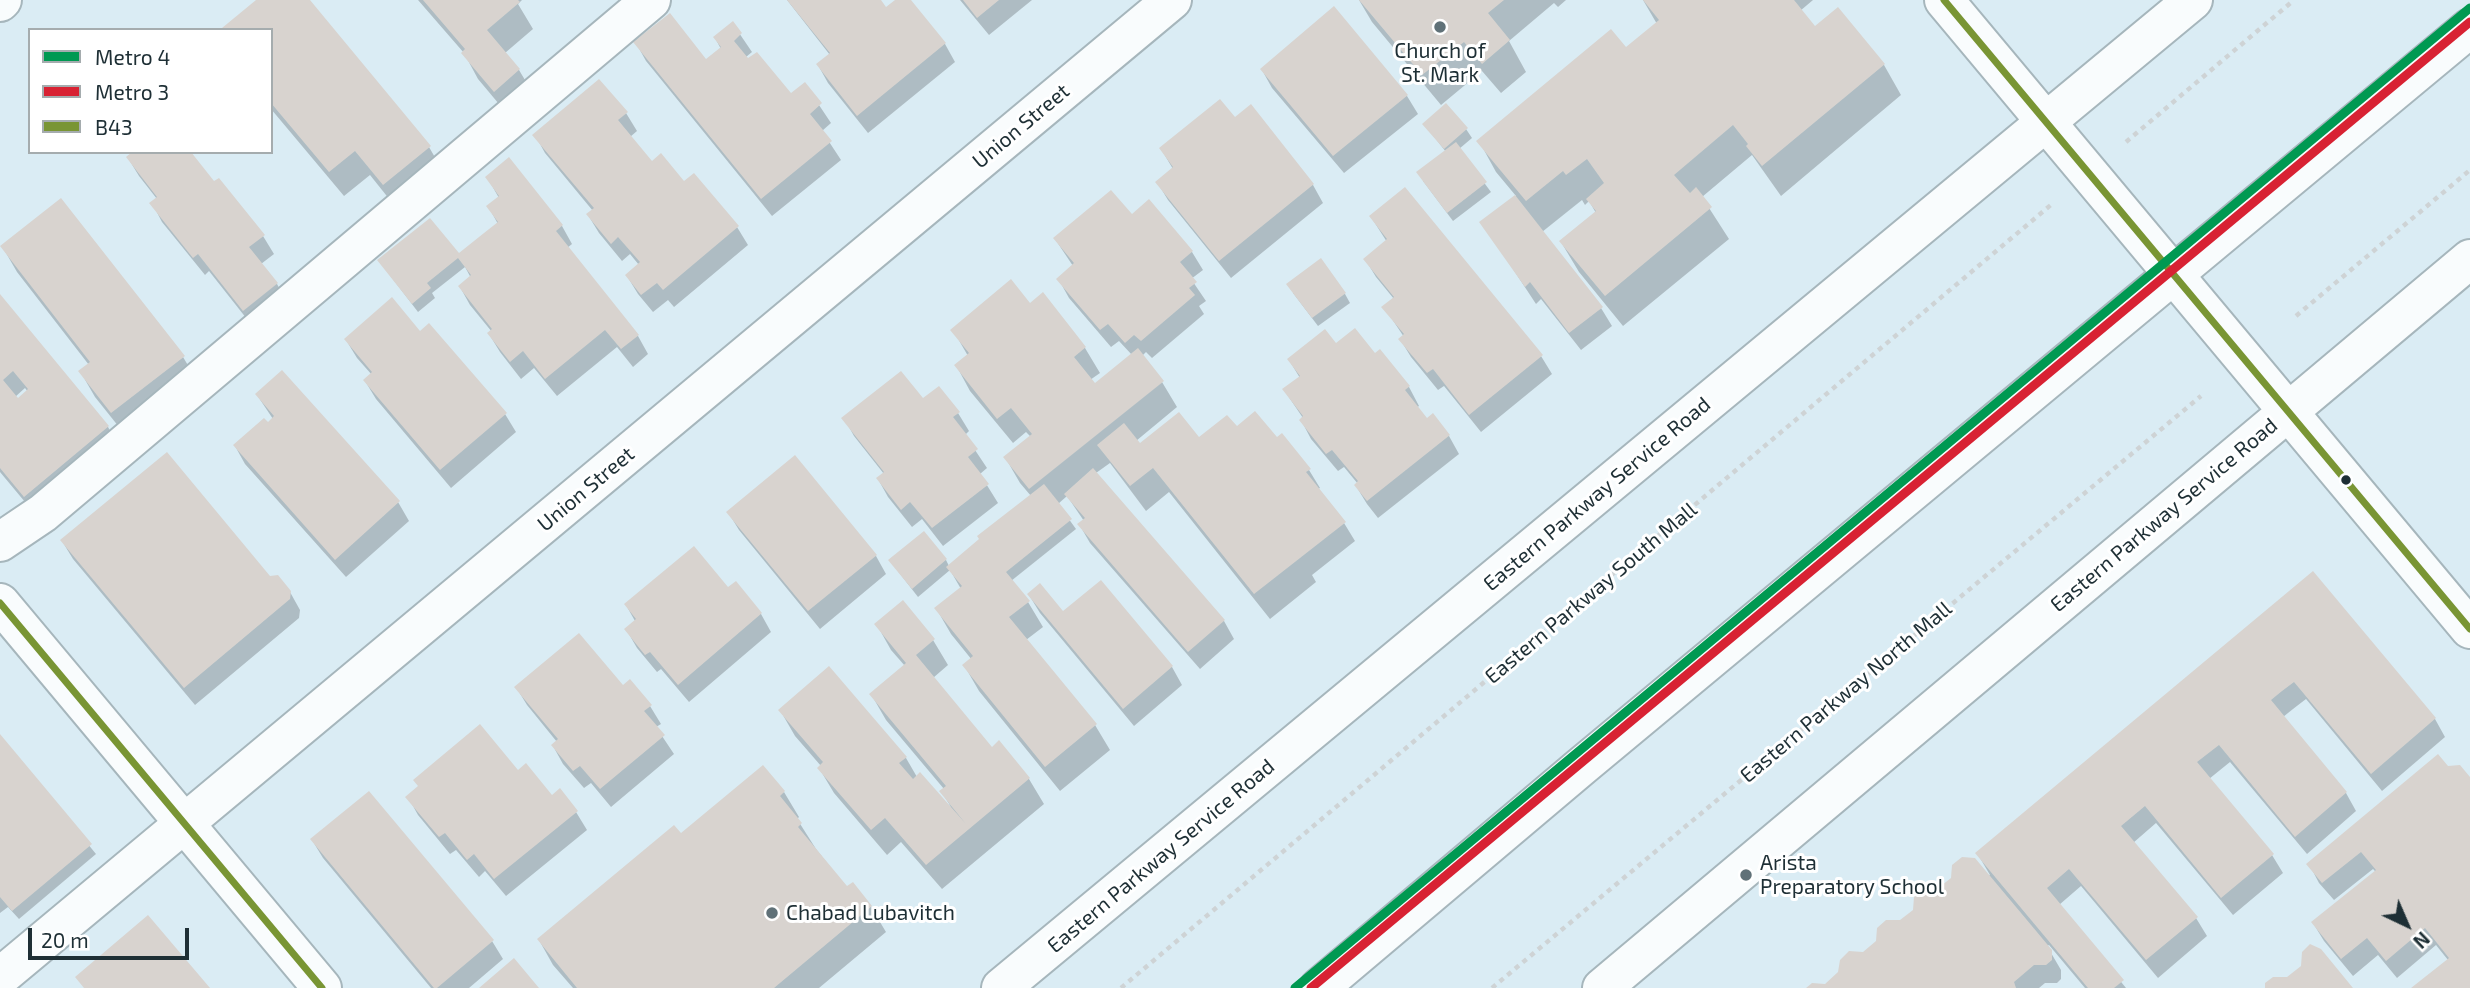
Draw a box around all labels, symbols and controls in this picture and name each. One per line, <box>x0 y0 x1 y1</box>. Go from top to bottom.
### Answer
marker: Church of St. Mark <box>1432 19 1448 35</box>
legend <box>28 28 273 154</box>
place label: Church of St. Mark <box>1394 38 1486 88</box>
text: Metro 4 <box>95 44 170 69</box>
street label: Union Street <box>967 78 1075 174</box>
text: Metro 3 <box>95 79 169 104</box>
text: B43 <box>95 114 133 139</box>
street label: Eastern Parkway Service Road <box>1478 392 1716 596</box>
street label: Eastern Parkway Service Road <box>2045 413 2283 617</box>
street label: Union Street <box>532 441 640 537</box>
unlabelled marker <box>2339 473 2353 487</box>
street label: Eastern Parkway South Mall <box>1480 497 1702 689</box>
street label: Eastern Parkway North Mall <box>1735 596 1957 788</box>
street label: Eastern Parkway Service Road <box>1042 754 1280 958</box>
place label: Arista Preparatory School <box>1760 850 1944 900</box>
marker: Arista Preparatory School <box>1738 867 1754 883</box>
north arrow <box>2372 890 2442 960</box>
place label: Chabad Lubavitch <box>786 900 955 926</box>
marker: Chabad Lubavitch <box>764 905 780 921</box>
scale bar <box>32 914 192 958</box>
text: 20 m <box>41 927 89 952</box>
text: N <box>2409 927 2435 954</box>

